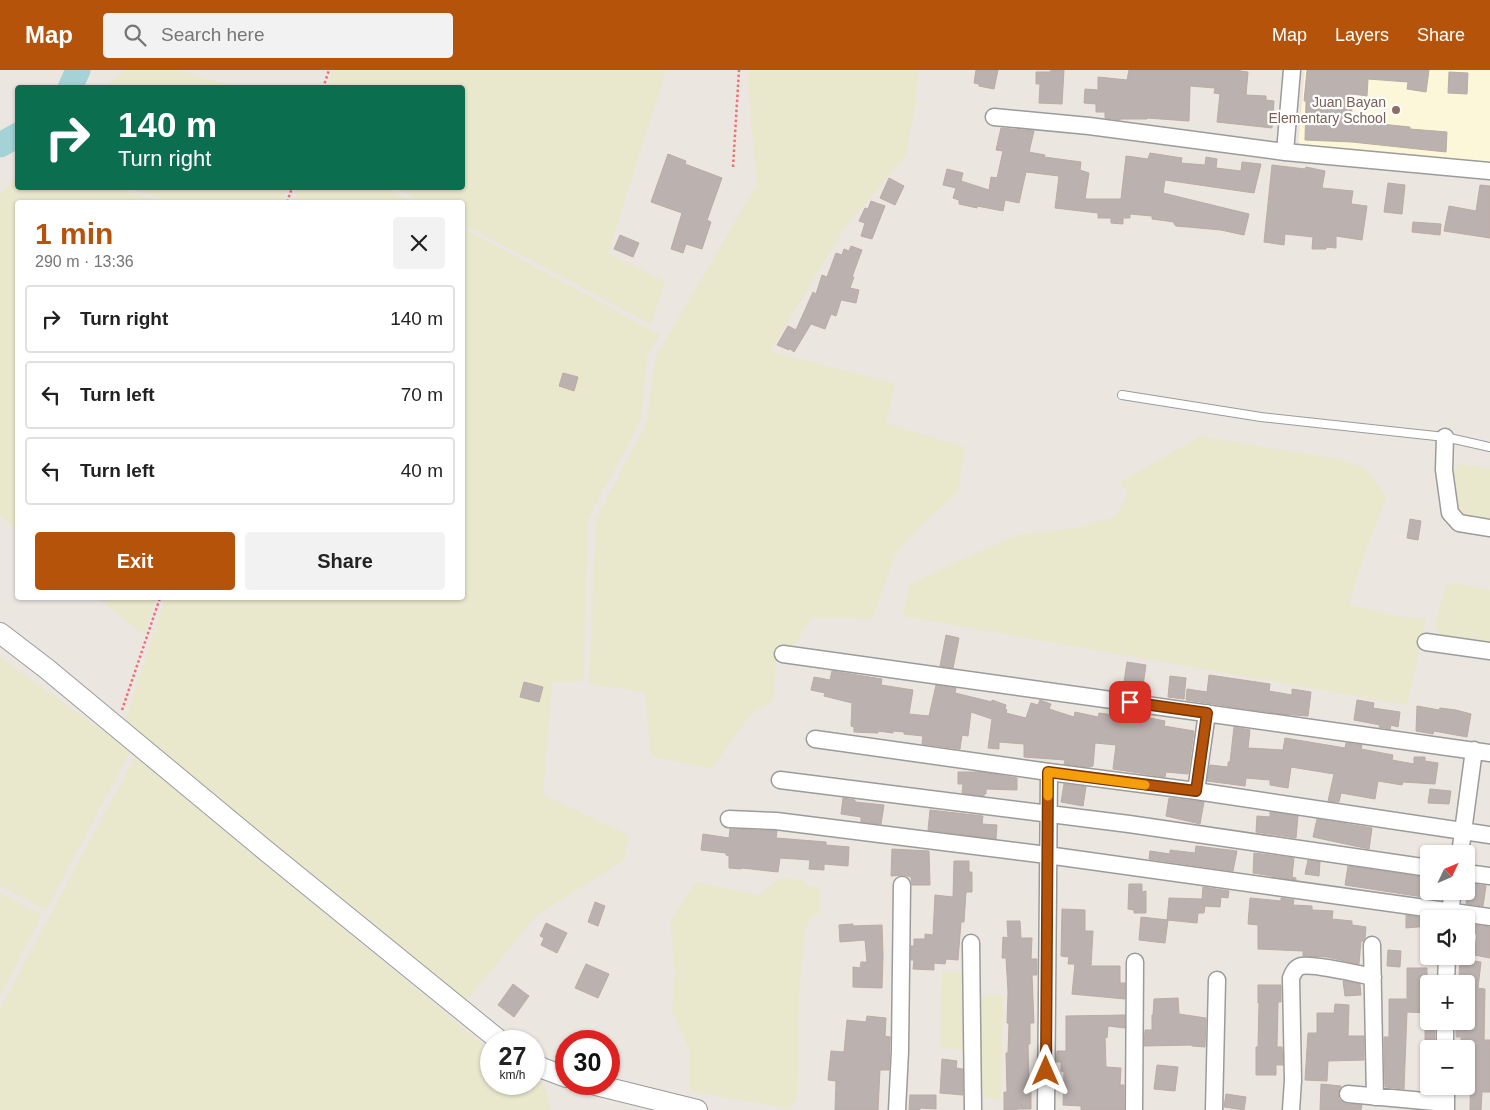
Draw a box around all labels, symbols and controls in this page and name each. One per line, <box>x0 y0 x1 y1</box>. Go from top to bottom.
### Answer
search box <box>103 13 453 58</box>
text: Map <box>25 21 73 48</box>
icon: search <box>121 21 149 49</box>
text: Search here <box>161 24 265 45</box>
text: Map <box>1272 25 1307 45</box>
text: Layers <box>1335 25 1389 45</box>
text: Share <box>1417 25 1465 45</box>
place label: Juan Bayan Elementary School <box>1268 94 1386 126</box>
marker: Juan Bayan Elementary School <box>1390 104 1402 116</box>
icon: right <box>35 105 100 170</box>
text: 140 m <box>118 105 217 144</box>
text: Turn right <box>118 146 211 171</box>
text: 1 min <box>35 217 113 250</box>
button: close <box>393 217 445 269</box>
text: 290 m · 13:36 <box>35 253 134 270</box>
icon: right <box>37 305 65 333</box>
text: Turn right <box>80 308 168 329</box>
text: 140 m <box>390 308 443 329</box>
icon: left <box>37 381 65 409</box>
text: Turn left <box>80 384 155 405</box>
text: 70 m <box>401 384 443 405</box>
icon: left <box>37 457 65 485</box>
text: Turn left <box>80 460 155 481</box>
text: 40 m <box>401 460 443 481</box>
button: Exit <box>35 532 235 590</box>
button: Share <box>245 532 445 590</box>
pin <box>1109 681 1151 723</box>
icon: arrive <box>1116 688 1144 716</box>
north arrow <box>1420 845 1475 900</box>
map controls <box>1420 845 1475 1095</box>
button: sound <box>1420 910 1475 965</box>
button: + <box>1420 975 1475 1030</box>
speed limit sign: 30 <box>555 1030 620 1095</box>
button: − <box>1420 1040 1475 1095</box>
text: 27 <box>499 1042 526 1070</box>
position arrow <box>1019 1044 1071 1096</box>
text: km/h <box>499 1068 526 1082</box>

